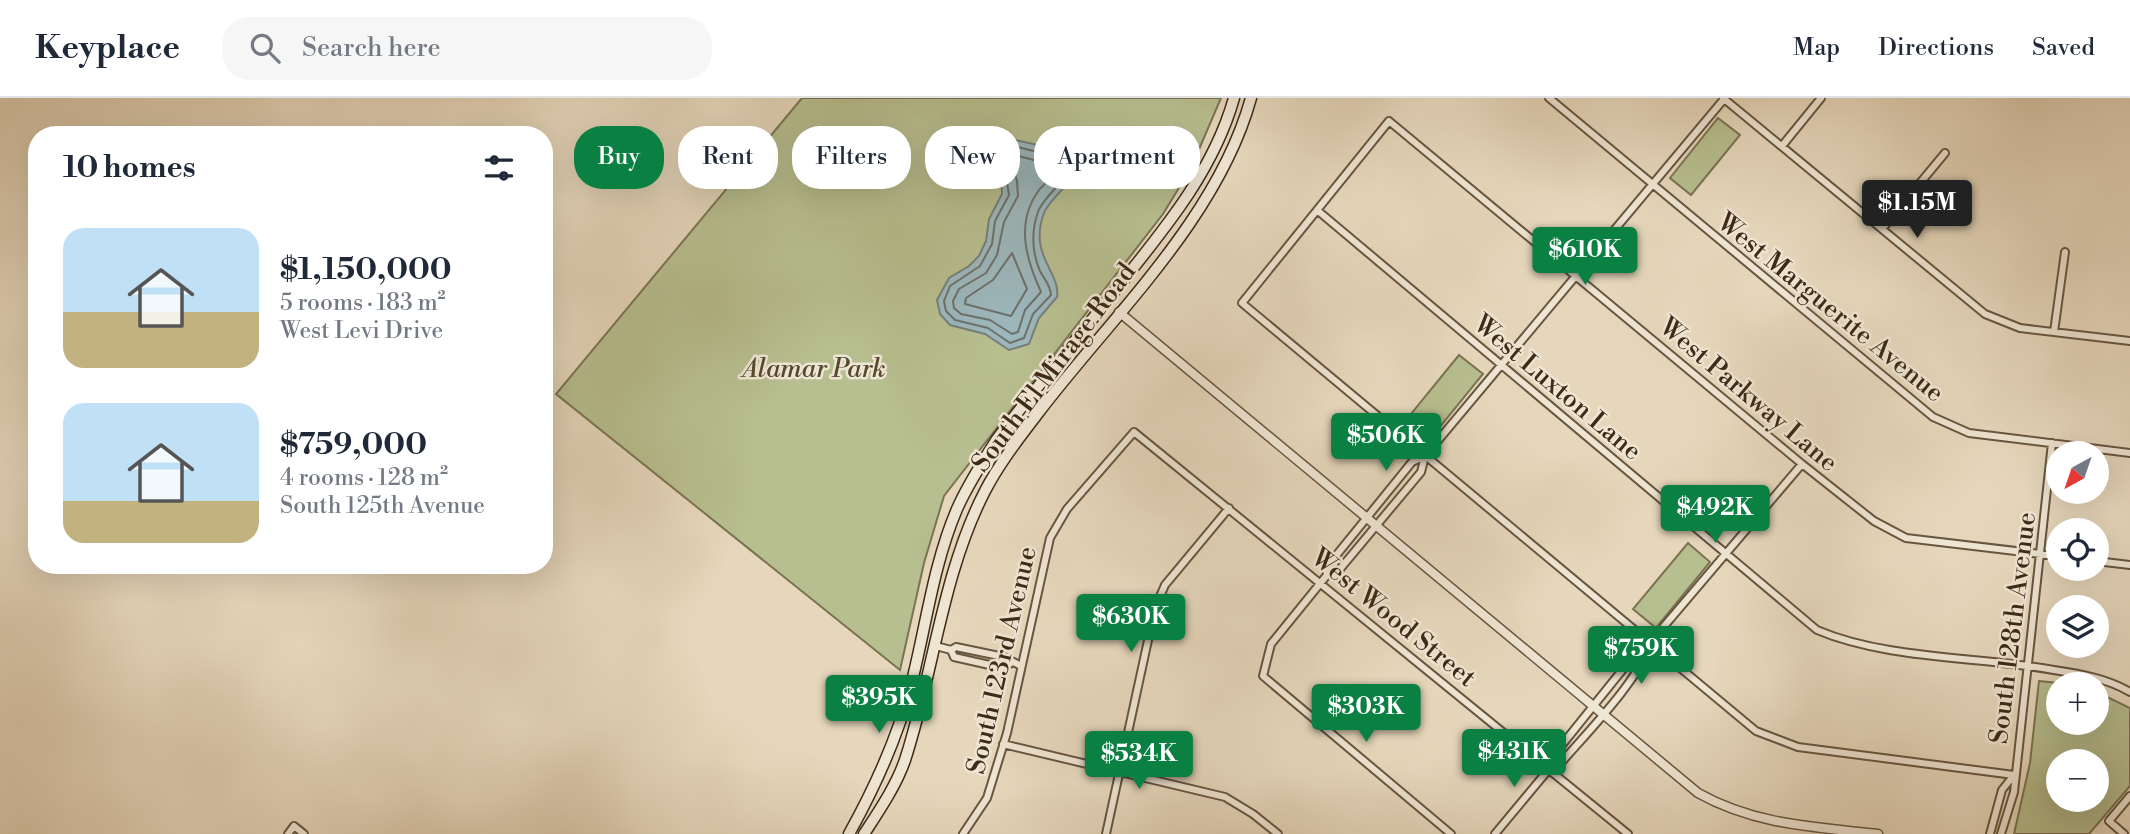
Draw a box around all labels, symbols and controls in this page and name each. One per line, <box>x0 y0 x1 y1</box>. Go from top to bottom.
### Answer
search box <box>222 17 712 80</box>
text: Keyplace <box>35 28 180 69</box>
icon: search <box>246 29 284 67</box>
text: Search here <box>302 32 441 64</box>
text: Map <box>1793 33 1840 63</box>
text: Directions <box>1878 33 1994 63</box>
text: Saved <box>2032 33 2095 63</box>
chip: Buy <box>574 126 664 189</box>
chip: Rent <box>678 126 778 189</box>
chip: Filters <box>792 126 911 189</box>
chip: New <box>925 126 1020 189</box>
chip: Apartment <box>1034 126 1200 189</box>
text: 10 homes <box>63 149 196 187</box>
icon: filters <box>480 149 518 187</box>
pin: $1.15M <box>1860 180 1974 240</box>
text: $1.15M <box>1878 189 1956 217</box>
street label: West Marguerite Avenue <box>1710 206 1950 409</box>
pin: $610K <box>1536 228 1634 287</box>
text: $610K <box>1548 236 1622 264</box>
text: $1,150,000 <box>280 251 452 289</box>
icon: home <box>119 256 203 340</box>
street label: South El Mirage Road <box>965 257 1143 478</box>
text: 5 rooms · 183 m² <box>280 289 446 317</box>
street label: West Luxton Lane <box>1466 307 1648 467</box>
street label: West Parkway Lane <box>1652 310 1844 479</box>
text: West Levi Drive <box>280 317 443 345</box>
park label: Alamar Park <box>739 353 886 385</box>
pin: $506K <box>1337 414 1435 473</box>
text: $506K <box>1347 422 1425 450</box>
text: $759,000 <box>280 426 427 464</box>
icon: home <box>119 431 203 515</box>
north arrow <box>2046 441 2109 504</box>
map controls <box>2046 441 2109 812</box>
text: 4 rooms · 128 m² <box>280 464 448 492</box>
pin: $492K <box>1666 486 1764 545</box>
text: South 125th Avenue <box>280 492 485 520</box>
text: $492K <box>1677 494 1753 522</box>
street label: South 128th Avenue <box>1983 510 2043 746</box>
button: locate <box>2046 518 2109 581</box>
street label: West Wood Street <box>1304 541 1482 694</box>
street label: South 123rd Avenue <box>960 543 1044 777</box>
pin: $630K <box>1082 594 1180 654</box>
button: layers <box>2046 595 2109 658</box>
text: $630K <box>1092 603 1170 631</box>
pin: $759K <box>1592 626 1690 686</box>
text: $759K <box>1604 635 1678 663</box>
button: + <box>2046 672 2109 735</box>
pin: $395K <box>830 676 928 735</box>
text: $395K <box>842 684 916 712</box>
pin: $303K <box>1317 684 1415 744</box>
text: $303K <box>1328 693 1404 721</box>
pin: $431K <box>1465 730 1563 789</box>
pin: $534K <box>1090 732 1188 791</box>
text: $431K <box>1478 738 1550 766</box>
text: $534K <box>1101 740 1177 768</box>
button: − <box>2046 749 2109 812</box>

